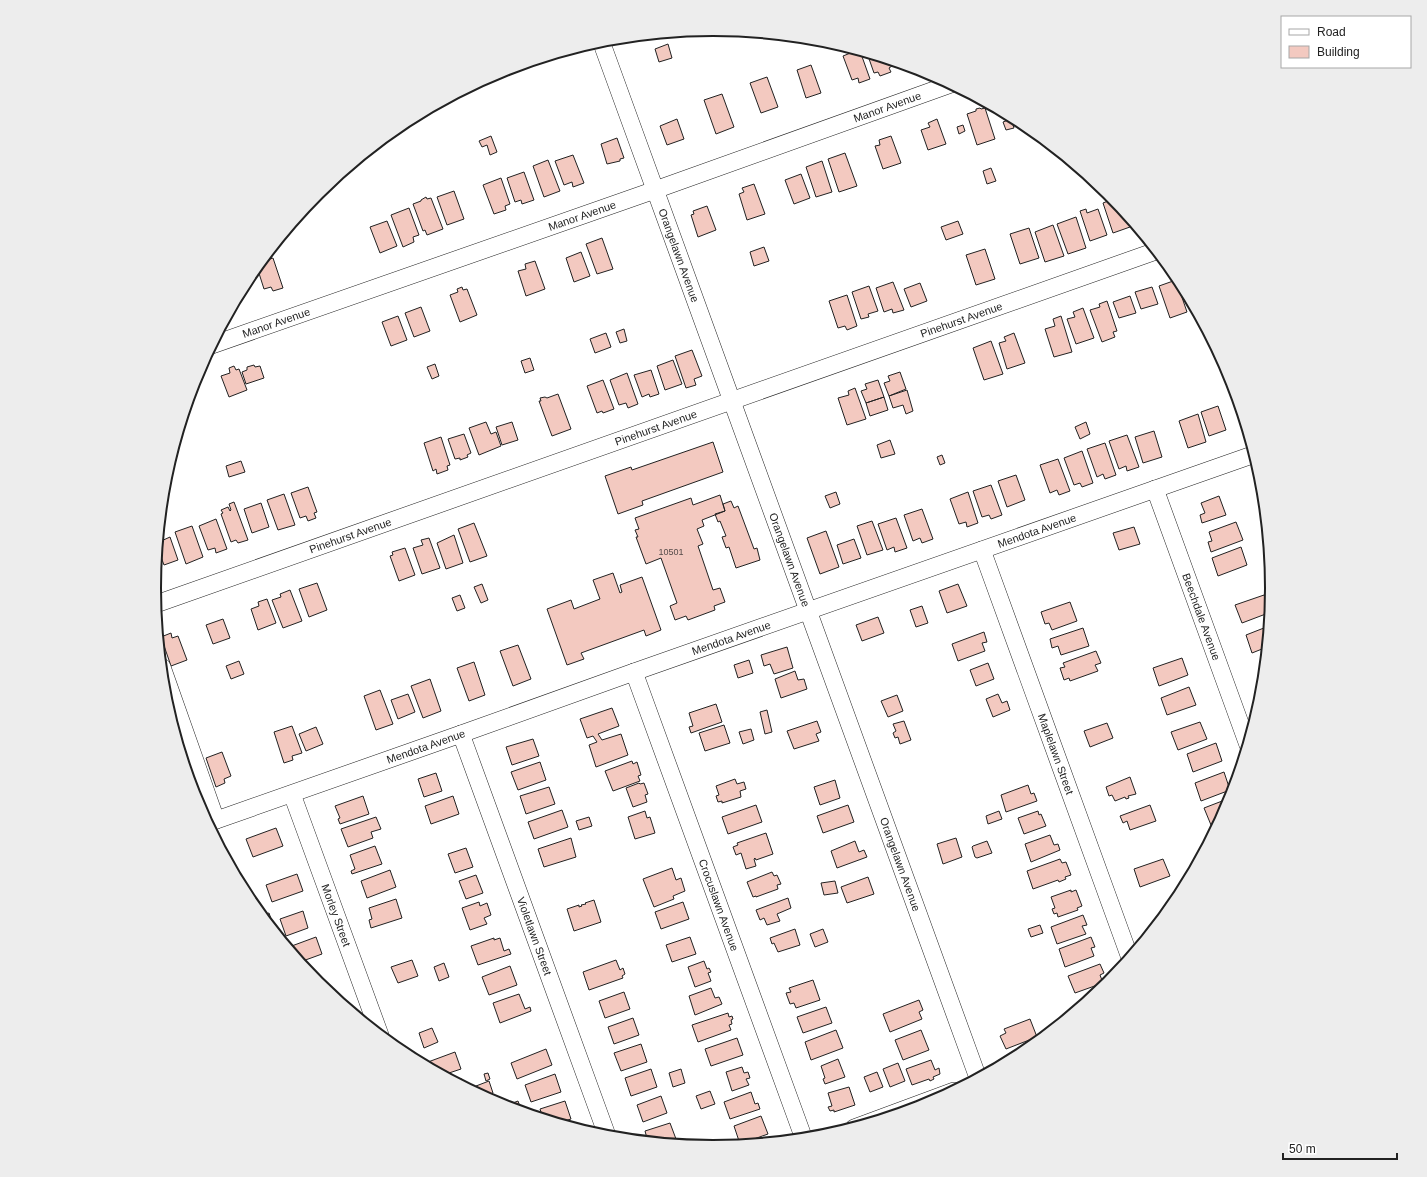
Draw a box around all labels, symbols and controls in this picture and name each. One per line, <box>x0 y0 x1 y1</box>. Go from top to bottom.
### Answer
legend <box>1281 16 1411 68</box>
text: Road <box>1317 25 1346 39</box>
text: Building <box>1317 45 1360 59</box>
street label: Manor Avenue <box>852 89 923 124</box>
street label: Manor Avenue <box>547 198 617 233</box>
street label: Orangelawn Avenue <box>656 207 701 304</box>
street label: Pinehurst Avenue <box>919 300 1004 340</box>
street label: Manor Avenue <box>241 305 312 340</box>
street label: Pinehurst Avenue <box>613 408 698 448</box>
street label: Orangelawn Avenue <box>767 511 812 608</box>
street label: Mendota Avenue <box>996 511 1078 550</box>
street label: Pinehurst Avenue <box>308 515 393 555</box>
house number: 10501 <box>658 547 684 557</box>
street label: Beechdale Avenue <box>1180 572 1223 662</box>
street label: Mendota Avenue <box>690 619 772 657</box>
street label: Maplelawn Street <box>1036 712 1076 796</box>
street label: Mendota Avenue <box>385 727 467 766</box>
street label: Orangelawn Avenue <box>878 816 923 913</box>
street label: Crocuslawn Avenue <box>697 857 741 953</box>
street label: Morley Street <box>319 882 353 948</box>
street label: Violetlawn Street <box>515 895 554 977</box>
scale bar <box>1283 1135 1397 1161</box>
text: 50 m <box>1289 1142 1316 1156</box>

